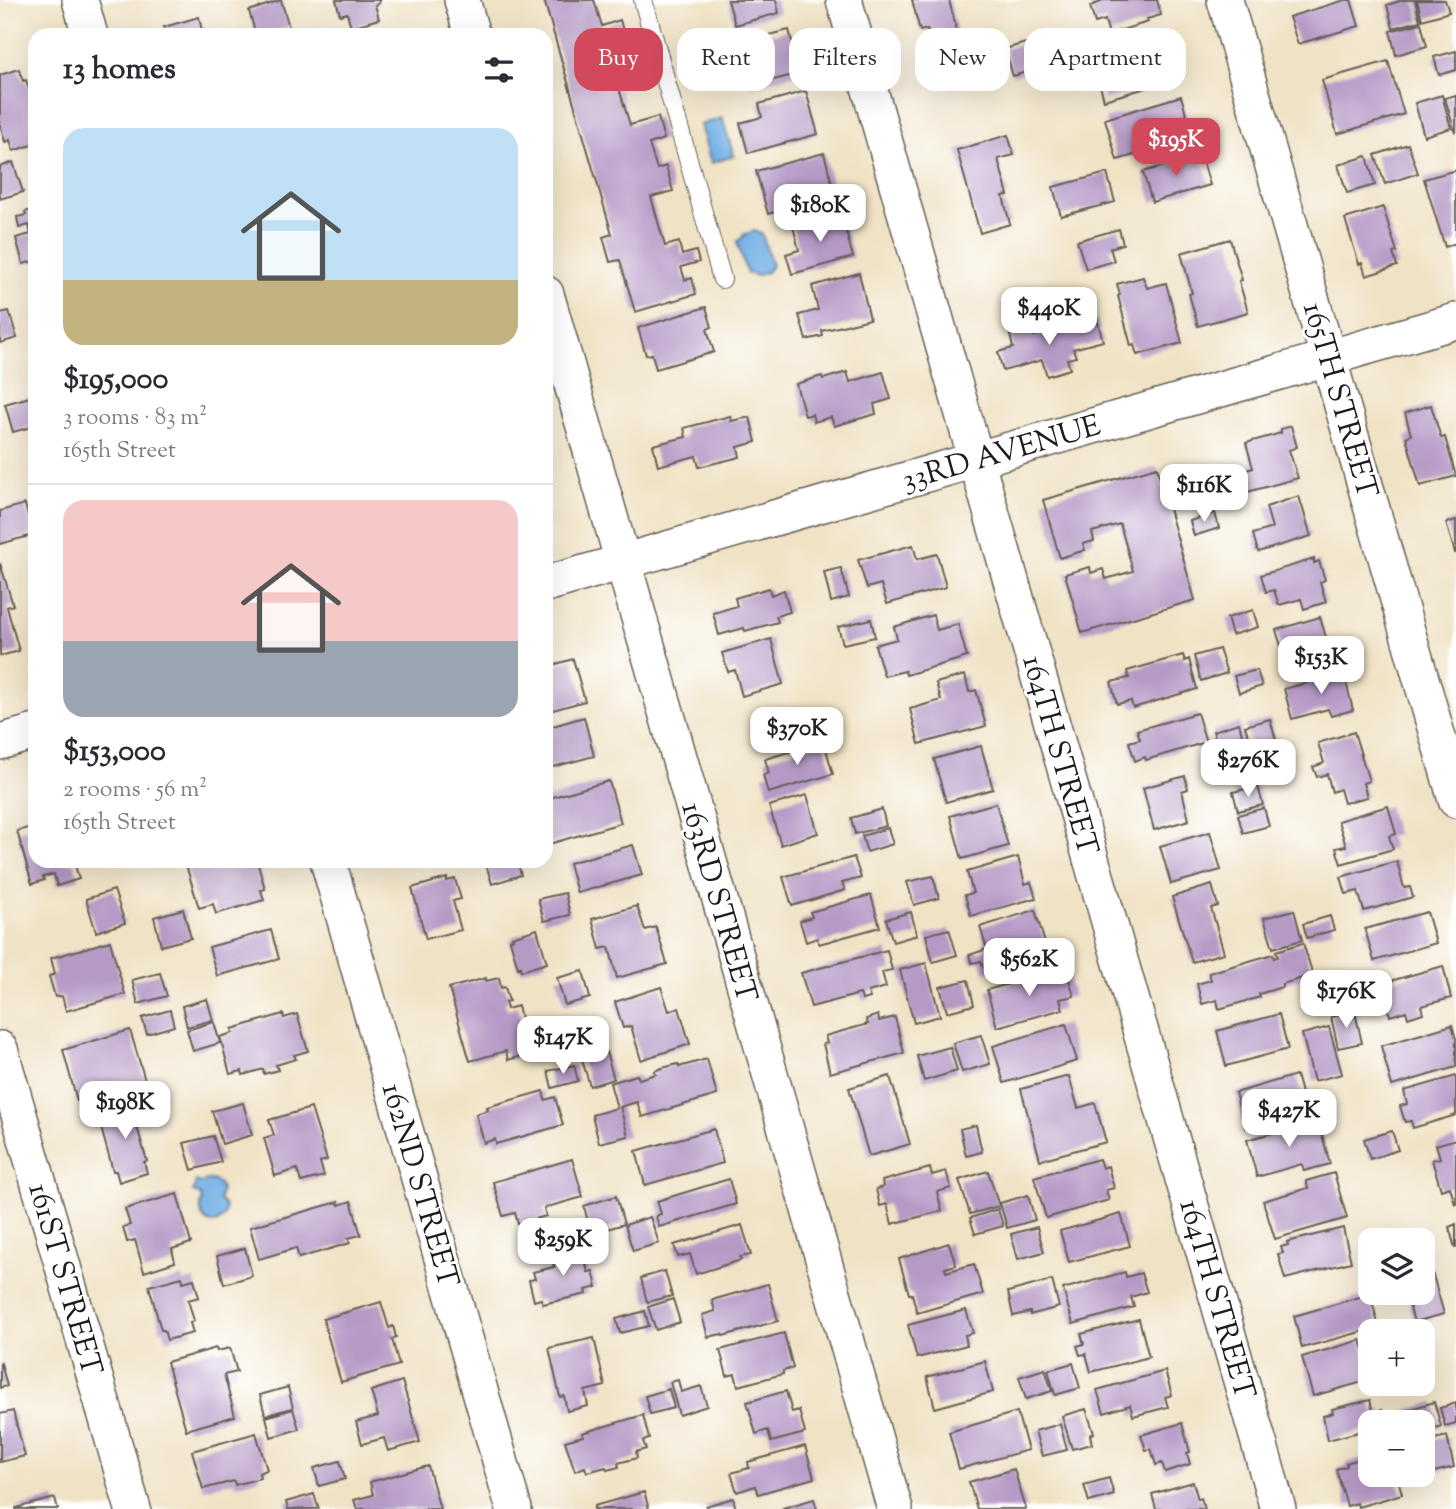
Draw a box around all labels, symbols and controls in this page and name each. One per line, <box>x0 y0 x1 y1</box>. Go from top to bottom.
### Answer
chip: Buy <box>574 28 663 91</box>
chip: Rent <box>677 28 775 91</box>
chip: Filters <box>789 28 901 91</box>
chip: New <box>915 28 1010 91</box>
chip: Apartment <box>1024 28 1186 91</box>
text: 13 homes <box>63 49 176 92</box>
icon: filters <box>480 51 518 89</box>
pin: $195K <box>1127 118 1225 178</box>
text: $195K <box>1148 124 1204 157</box>
icon: home <box>228 173 354 299</box>
pin: $180K <box>771 184 869 244</box>
text: $180K <box>790 190 850 223</box>
pin: $440K <box>1000 288 1098 347</box>
text: $440K <box>1017 293 1081 326</box>
street label: 165TH STREET <box>1290 298 1387 504</box>
text: $195,000 <box>63 359 168 402</box>
text: 3 rooms · 83 m² <box>63 402 207 435</box>
street label: 33RD AVENUE <box>897 405 1106 503</box>
text: 165th Street <box>63 435 176 468</box>
pin: $116K <box>1155 464 1253 524</box>
text: $116K <box>1176 470 1232 503</box>
icon: home <box>228 545 354 671</box>
pin: $153K <box>1272 636 1370 696</box>
text: $153K <box>1294 642 1348 675</box>
street label: 164TH STREET <box>1010 651 1108 861</box>
pin: $370K <box>748 708 846 767</box>
text: $370K <box>766 713 828 746</box>
text: $153,000 <box>63 731 166 774</box>
pin: $276K <box>1199 740 1297 799</box>
text: $276K <box>1217 745 1279 778</box>
text: 2 rooms · 56 m² <box>63 774 207 807</box>
street label: 163RD STREET <box>668 797 767 1008</box>
text: 165th Street <box>63 807 176 840</box>
pin: $562K <box>980 939 1078 998</box>
text: $562K <box>1000 944 1058 977</box>
pin: $176K <box>1297 970 1395 1030</box>
text: $176K <box>1316 976 1376 1009</box>
pin: $147K <box>514 1016 612 1076</box>
text: $147K <box>533 1022 593 1055</box>
street label: 162ND STREET <box>369 1078 468 1293</box>
pin: $198K <box>76 1082 174 1141</box>
text: $198K <box>95 1087 155 1120</box>
pin: $427K <box>1240 1090 1338 1149</box>
text: $427K <box>1258 1095 1320 1128</box>
street label: 161ST STREET <box>16 1178 112 1381</box>
street label: 164TH STREET <box>1167 1195 1265 1405</box>
pin: $259K <box>514 1218 612 1278</box>
text: $259K <box>534 1224 592 1257</box>
map controls <box>1358 1228 1435 1487</box>
button: layers <box>1358 1228 1435 1305</box>
button: + <box>1358 1319 1435 1396</box>
button: − <box>1358 1410 1435 1487</box>

